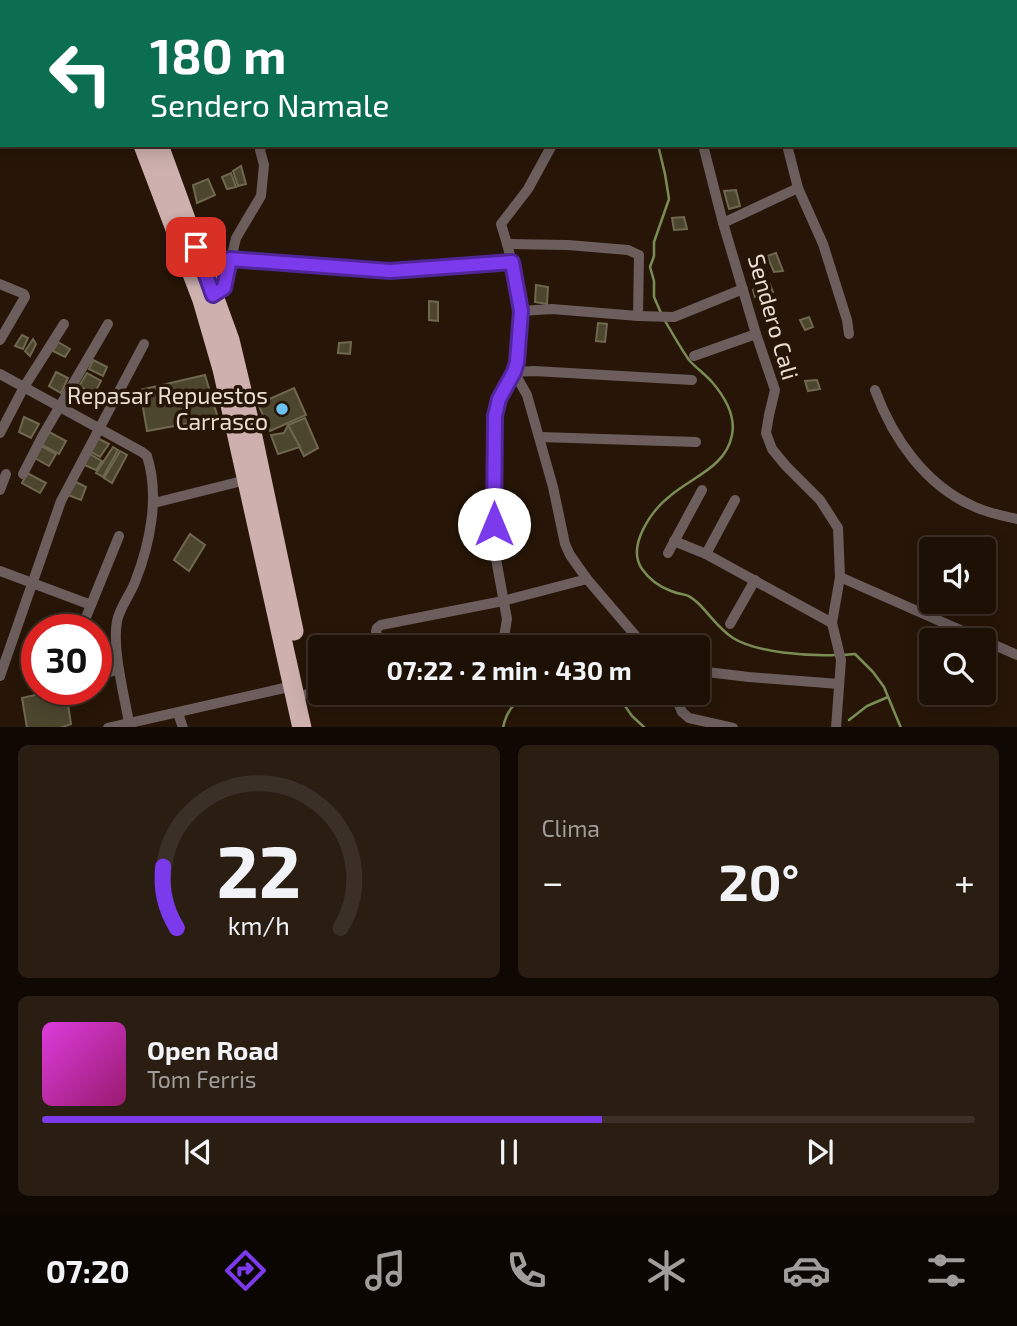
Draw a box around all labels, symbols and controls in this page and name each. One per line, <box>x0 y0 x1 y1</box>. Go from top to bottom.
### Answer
text: 180 m <box>150 25 286 84</box>
icon: left <box>35 28 126 119</box>
text: Sendero Namale <box>150 85 389 123</box>
pin <box>166 217 226 277</box>
icon: arrive <box>177 228 215 266</box>
street label: Sendero Cali <box>743 251 805 383</box>
place label: Repasar Repuestos Carrasco <box>67 381 268 435</box>
marker: Repasar Repuestos Carrasco <box>274 401 290 417</box>
position arrow <box>457 487 531 561</box>
map controls <box>919 537 996 705</box>
button: sound <box>919 537 996 614</box>
speed limit sign: 30 <box>21 614 112 705</box>
button: search <box>919 628 996 705</box>
text: 07:22 · 2 min · 430 m <box>386 654 632 685</box>
text: Clima <box>542 814 600 842</box>
text: 22 <box>216 825 301 913</box>
text: 20° <box>718 849 799 911</box>
text: − <box>542 858 564 904</box>
text: + <box>954 858 975 904</box>
text: km/h <box>228 909 290 939</box>
text: Open Road <box>147 1034 279 1065</box>
text: Tom Ferris <box>147 1065 256 1093</box>
icon: previous <box>179 1133 217 1171</box>
icon: pause <box>490 1133 528 1171</box>
icon: next <box>801 1133 839 1171</box>
icon: directions <box>221 1246 270 1295</box>
icon: music <box>361 1246 410 1295</box>
icon: phone <box>502 1246 551 1295</box>
icon: climate <box>642 1246 691 1295</box>
icon: car <box>782 1246 831 1295</box>
icon: filters <box>922 1246 971 1295</box>
text: 07:20 <box>46 1251 130 1289</box>

